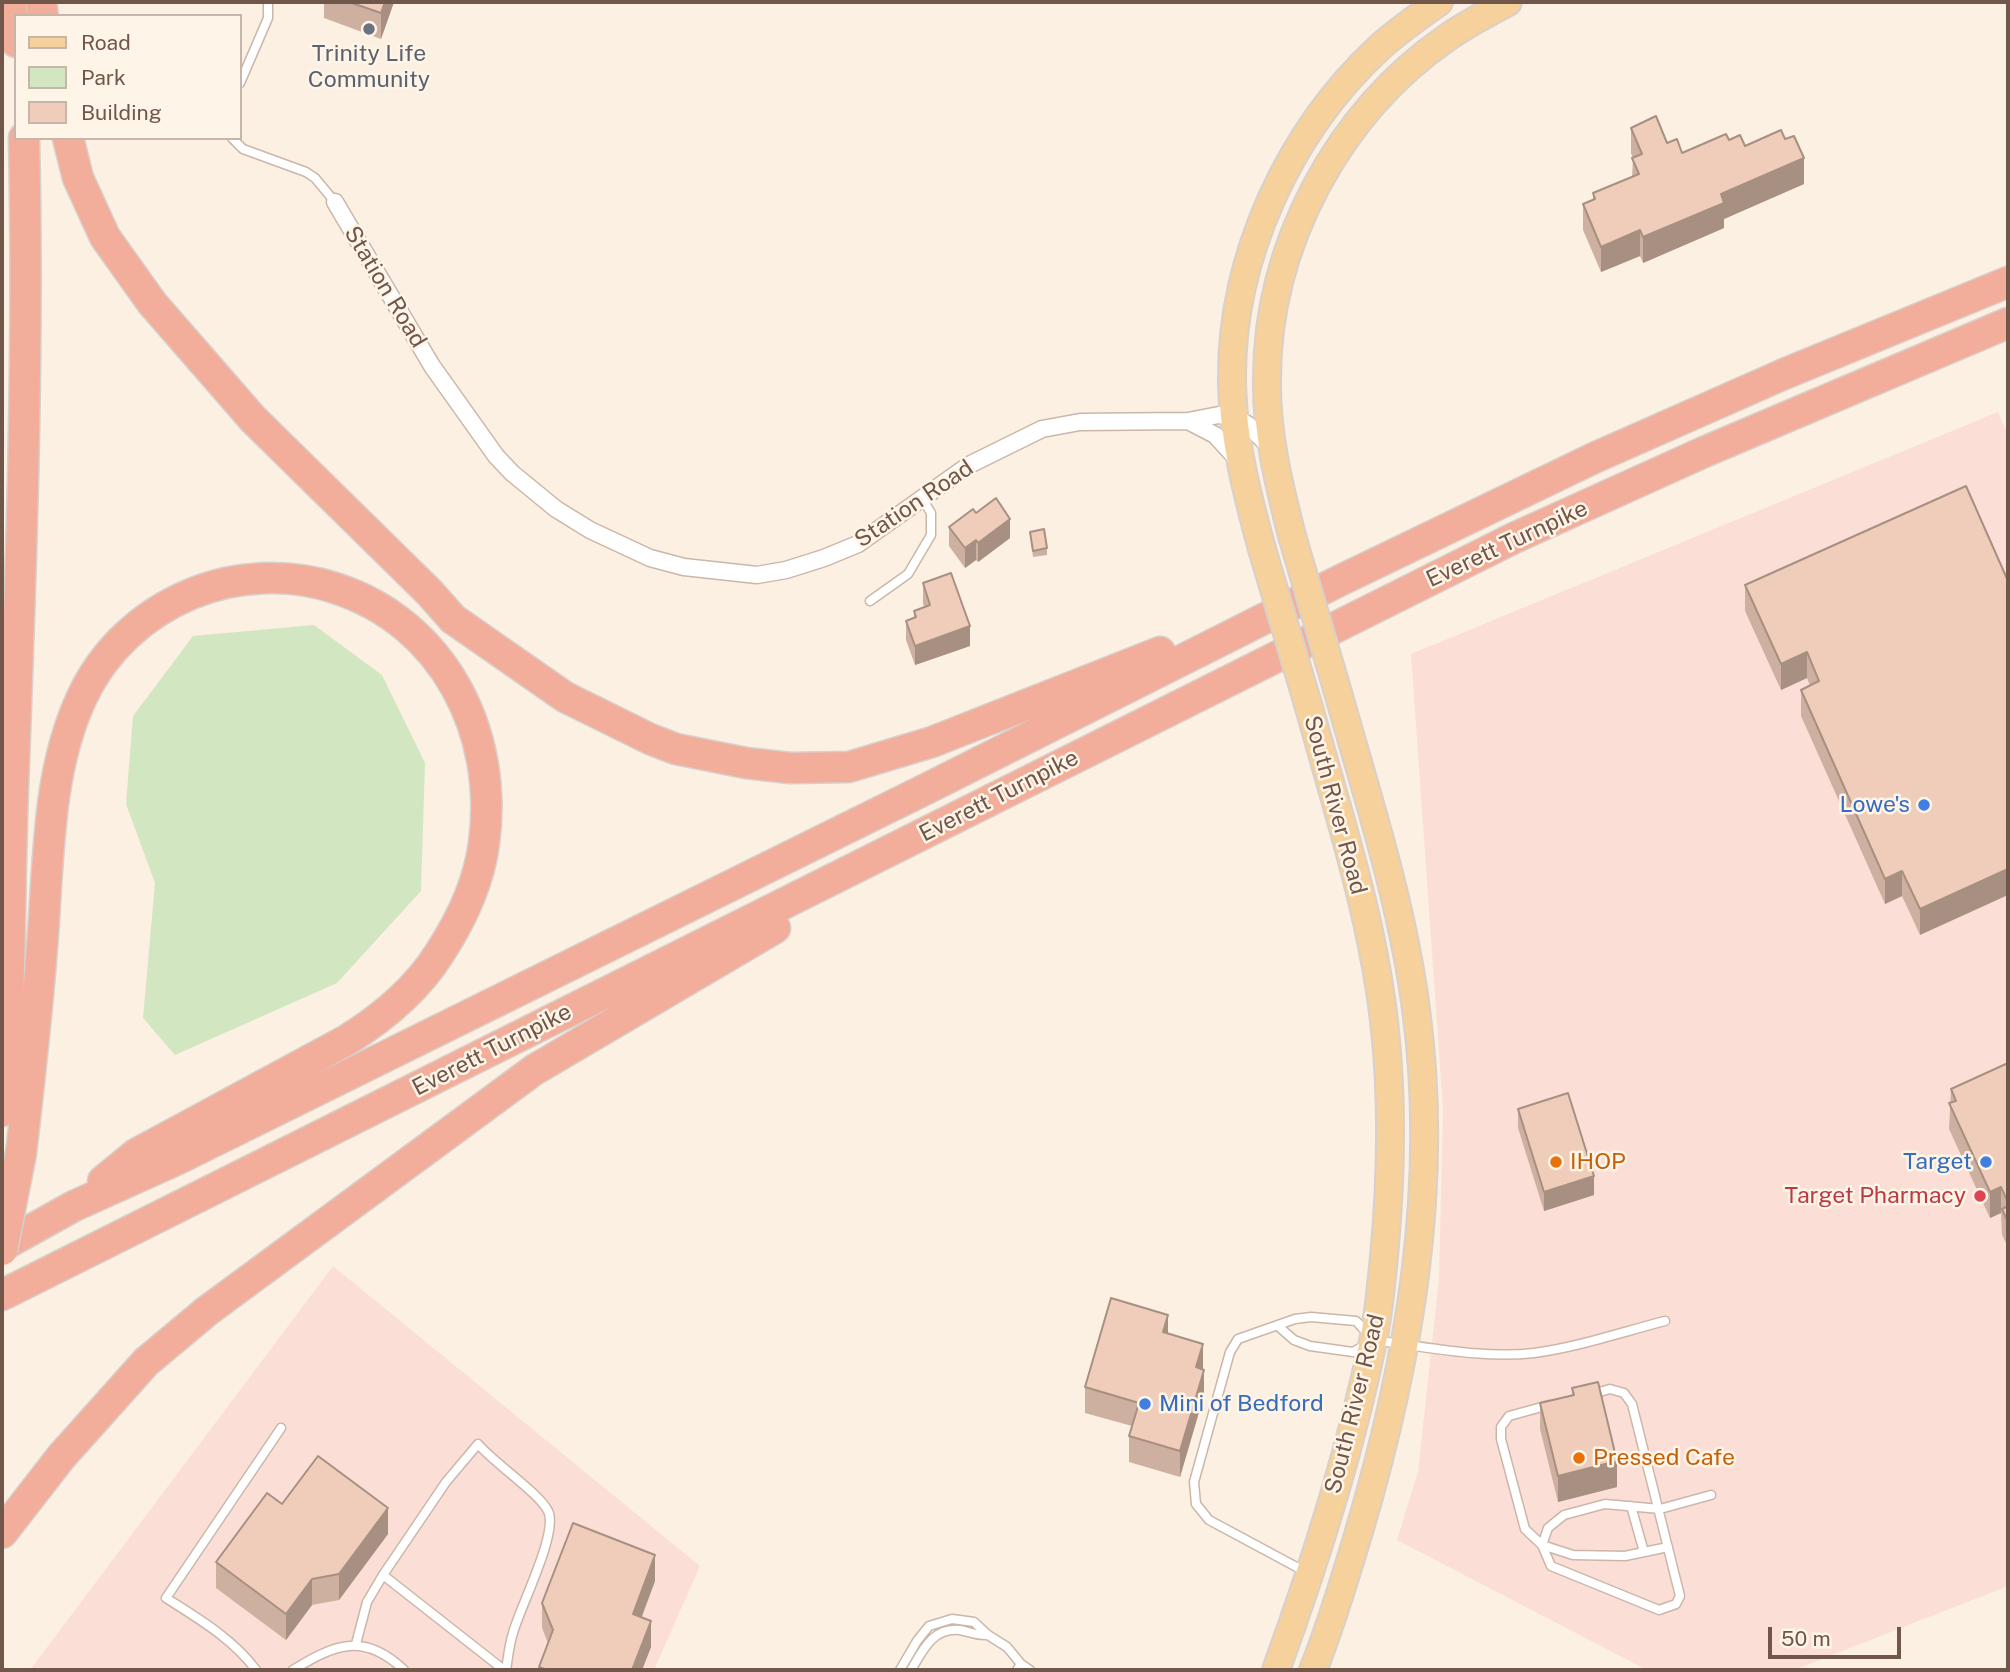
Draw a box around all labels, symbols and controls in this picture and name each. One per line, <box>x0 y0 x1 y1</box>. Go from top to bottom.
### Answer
legend <box>14 14 242 140</box>
marker: Trinity Life Community <box>361 21 377 37</box>
text: Road <box>81 30 131 55</box>
place label: Trinity Life Community <box>308 40 430 94</box>
text: Park <box>81 65 126 90</box>
text: Building <box>81 100 162 125</box>
street label: Station Road <box>338 221 432 353</box>
street label: Station Road <box>849 454 979 554</box>
street label: Everett Turnpike <box>1422 495 1592 593</box>
street label: South River Road <box>1298 713 1372 897</box>
street label: Everett Turnpike <box>915 744 1083 848</box>
place label: Lowe's <box>1840 791 1910 819</box>
marker: Lowe's <box>1916 797 1932 813</box>
street label: Everett Turnpike <box>408 998 576 1102</box>
place label: IHOP <box>1570 1148 1626 1176</box>
place label: Target <box>1903 1148 1972 1176</box>
marker: IHOP <box>1548 1154 1564 1170</box>
marker: Target <box>1978 1154 1994 1170</box>
place label: Target Pharmacy <box>1785 1182 1966 1210</box>
marker: Target Pharmacy <box>1972 1188 1988 1204</box>
street label: South River Road <box>1319 1311 1391 1497</box>
place label: Mini of Bedford <box>1159 1390 1324 1418</box>
marker: Mini of Bedford <box>1137 1396 1153 1412</box>
place label: Pressed Cafe <box>1593 1444 1735 1472</box>
marker: Pressed Cafe <box>1571 1450 1587 1466</box>
scale bar <box>1772 1612 1905 1656</box>
text: 50 m <box>1781 1626 1831 1651</box>

